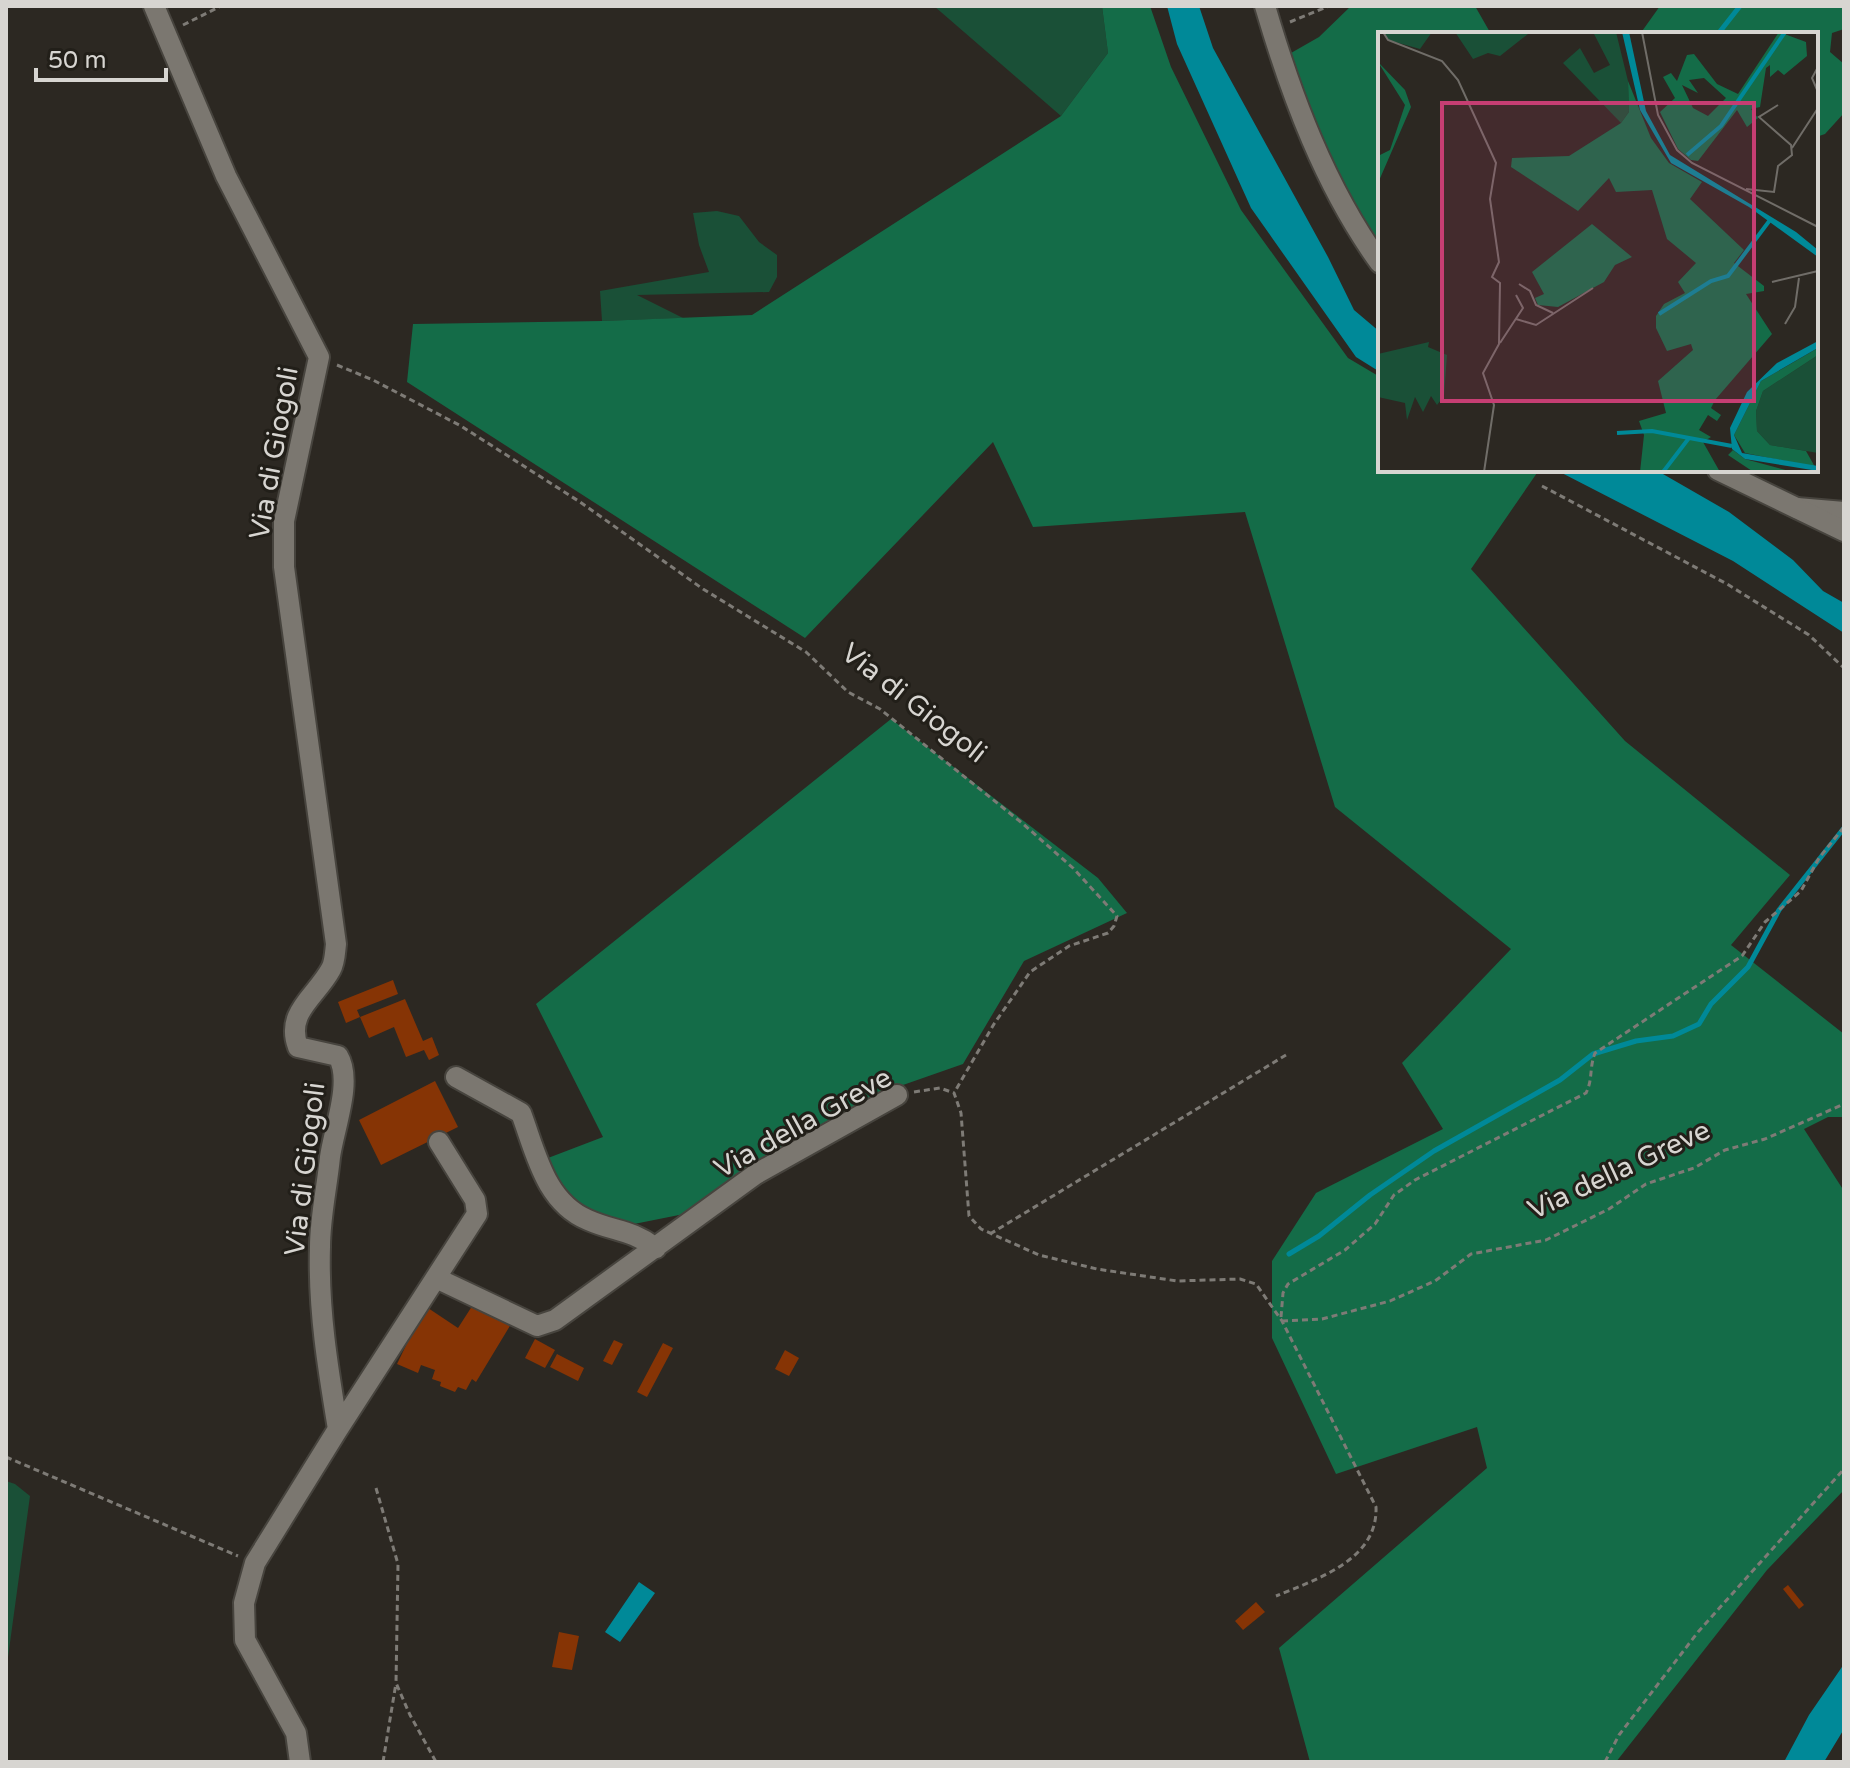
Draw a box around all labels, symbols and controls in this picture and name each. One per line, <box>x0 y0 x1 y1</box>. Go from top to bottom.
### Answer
scale bar <box>36 32 166 82</box>
inset map <box>1378 32 1818 472</box>
text: 50 m <box>48 46 106 75</box>
street label: Via di Giogoli <box>242 364 306 542</box>
street label: Via di Giogoli <box>835 636 993 770</box>
street label: Via della Greve <box>708 1060 898 1186</box>
street label: Via di Giogoli <box>277 1080 333 1258</box>
street label: Via della Greve <box>1522 1113 1716 1227</box>

